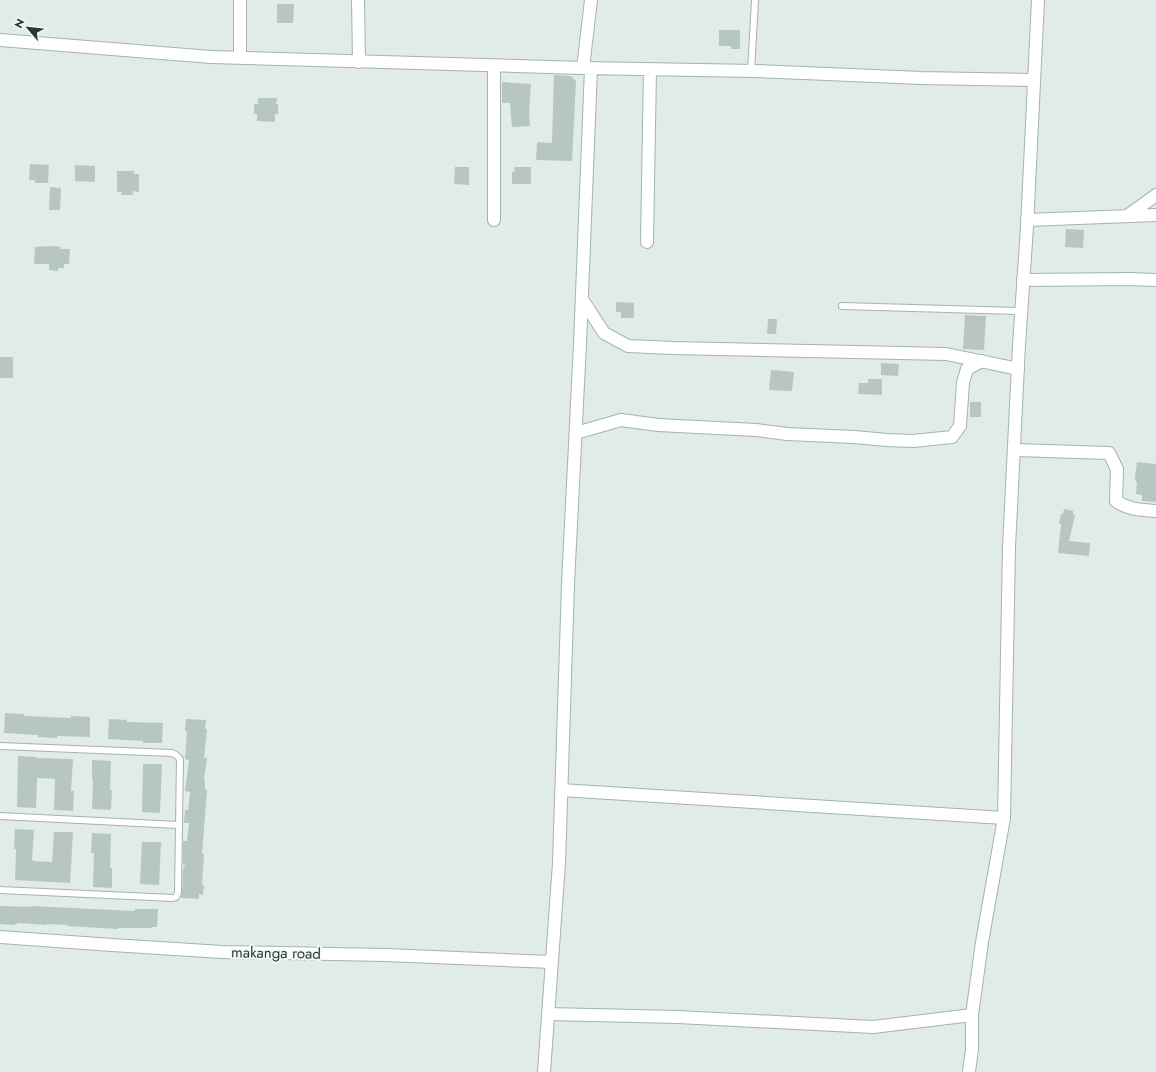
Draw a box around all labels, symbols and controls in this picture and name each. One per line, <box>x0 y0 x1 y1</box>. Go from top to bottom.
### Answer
north arrow <box>8 8 48 48</box>
text: N <box>10 16 28 31</box>
street label: makanga road <box>231 941 321 965</box>

